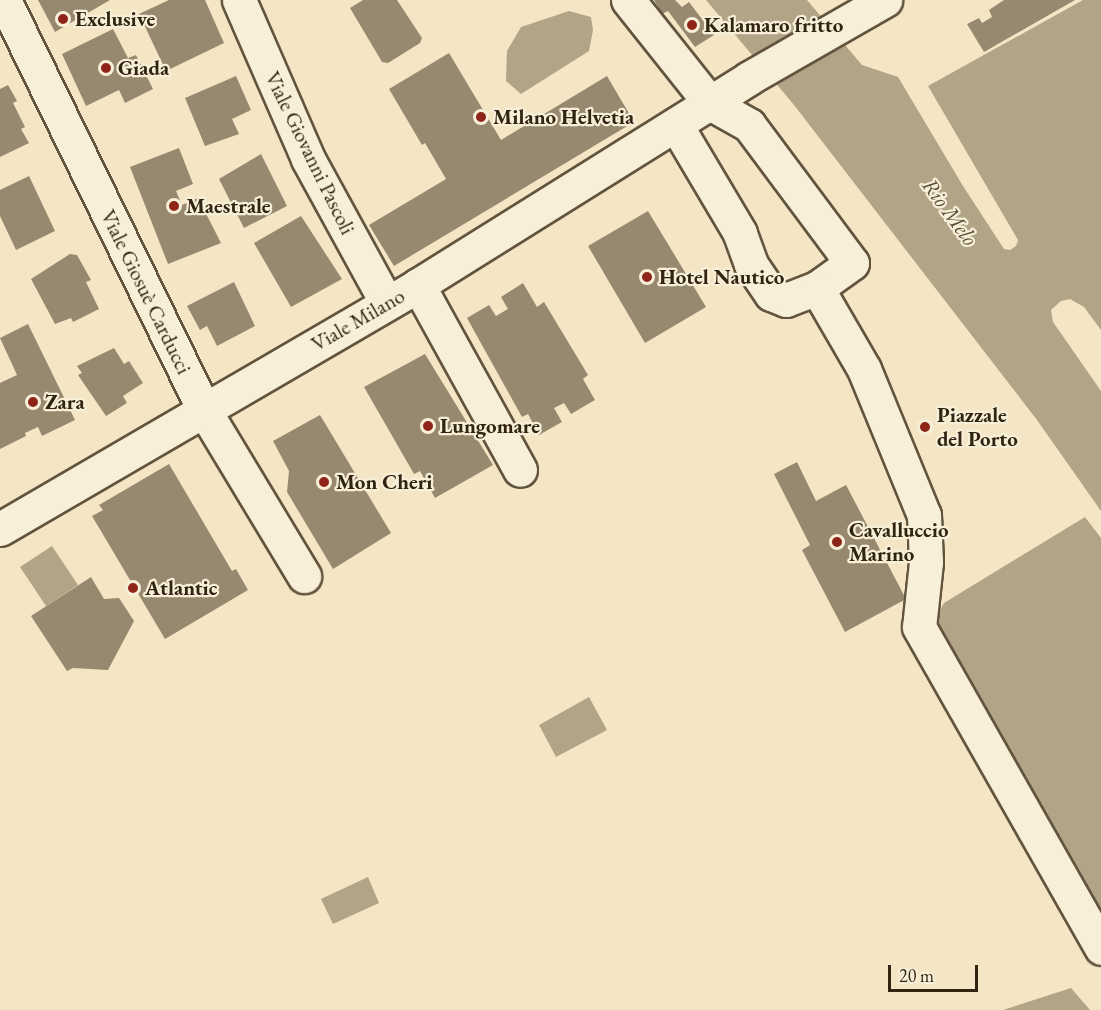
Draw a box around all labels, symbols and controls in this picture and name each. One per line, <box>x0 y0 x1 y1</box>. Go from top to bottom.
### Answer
place label: Exclusive <box>75 6 155 32</box>
marker: Exclusive <box>56 12 70 26</box>
place label: Kalamaro fritto <box>704 12 843 38</box>
marker: Kalamaro fritto <box>685 18 699 32</box>
place label: Giada <box>118 55 169 81</box>
marker: Giada <box>99 61 113 75</box>
street label: Viale Giovanni Pascoli <box>260 67 360 239</box>
place label: Milano Helvetia <box>493 104 634 130</box>
marker: Milano Helvetia <box>474 110 488 124</box>
water label: Rio Melo <box>917 173 983 251</box>
place label: Maestrale <box>186 193 271 219</box>
marker: Maestrale <box>167 199 181 213</box>
street label: Viale Giosuè Carducci <box>95 206 197 378</box>
place label: Hotel Nautico <box>659 264 784 290</box>
marker: Hotel Nautico <box>640 270 654 284</box>
street label: Viale Milano <box>307 283 409 357</box>
place label: Zara <box>45 389 85 415</box>
marker: Zara <box>26 395 40 409</box>
place label: Piazzale del Porto <box>937 402 1018 452</box>
place label: Lungomare <box>440 413 540 439</box>
marker: Lungomare <box>421 419 435 433</box>
marker: Piazzale del Porto <box>918 420 932 434</box>
place label: Mon Cheri <box>336 469 433 495</box>
marker: Mon Cheri <box>317 475 331 489</box>
place label: Cavalluccio Marino <box>849 517 948 567</box>
marker: Cavalluccio Marino <box>830 535 844 549</box>
place label: Atlantic <box>145 575 217 601</box>
marker: Atlantic <box>126 581 140 595</box>
scale bar <box>891 953 981 991</box>
text: 20 m <box>899 964 934 987</box>

